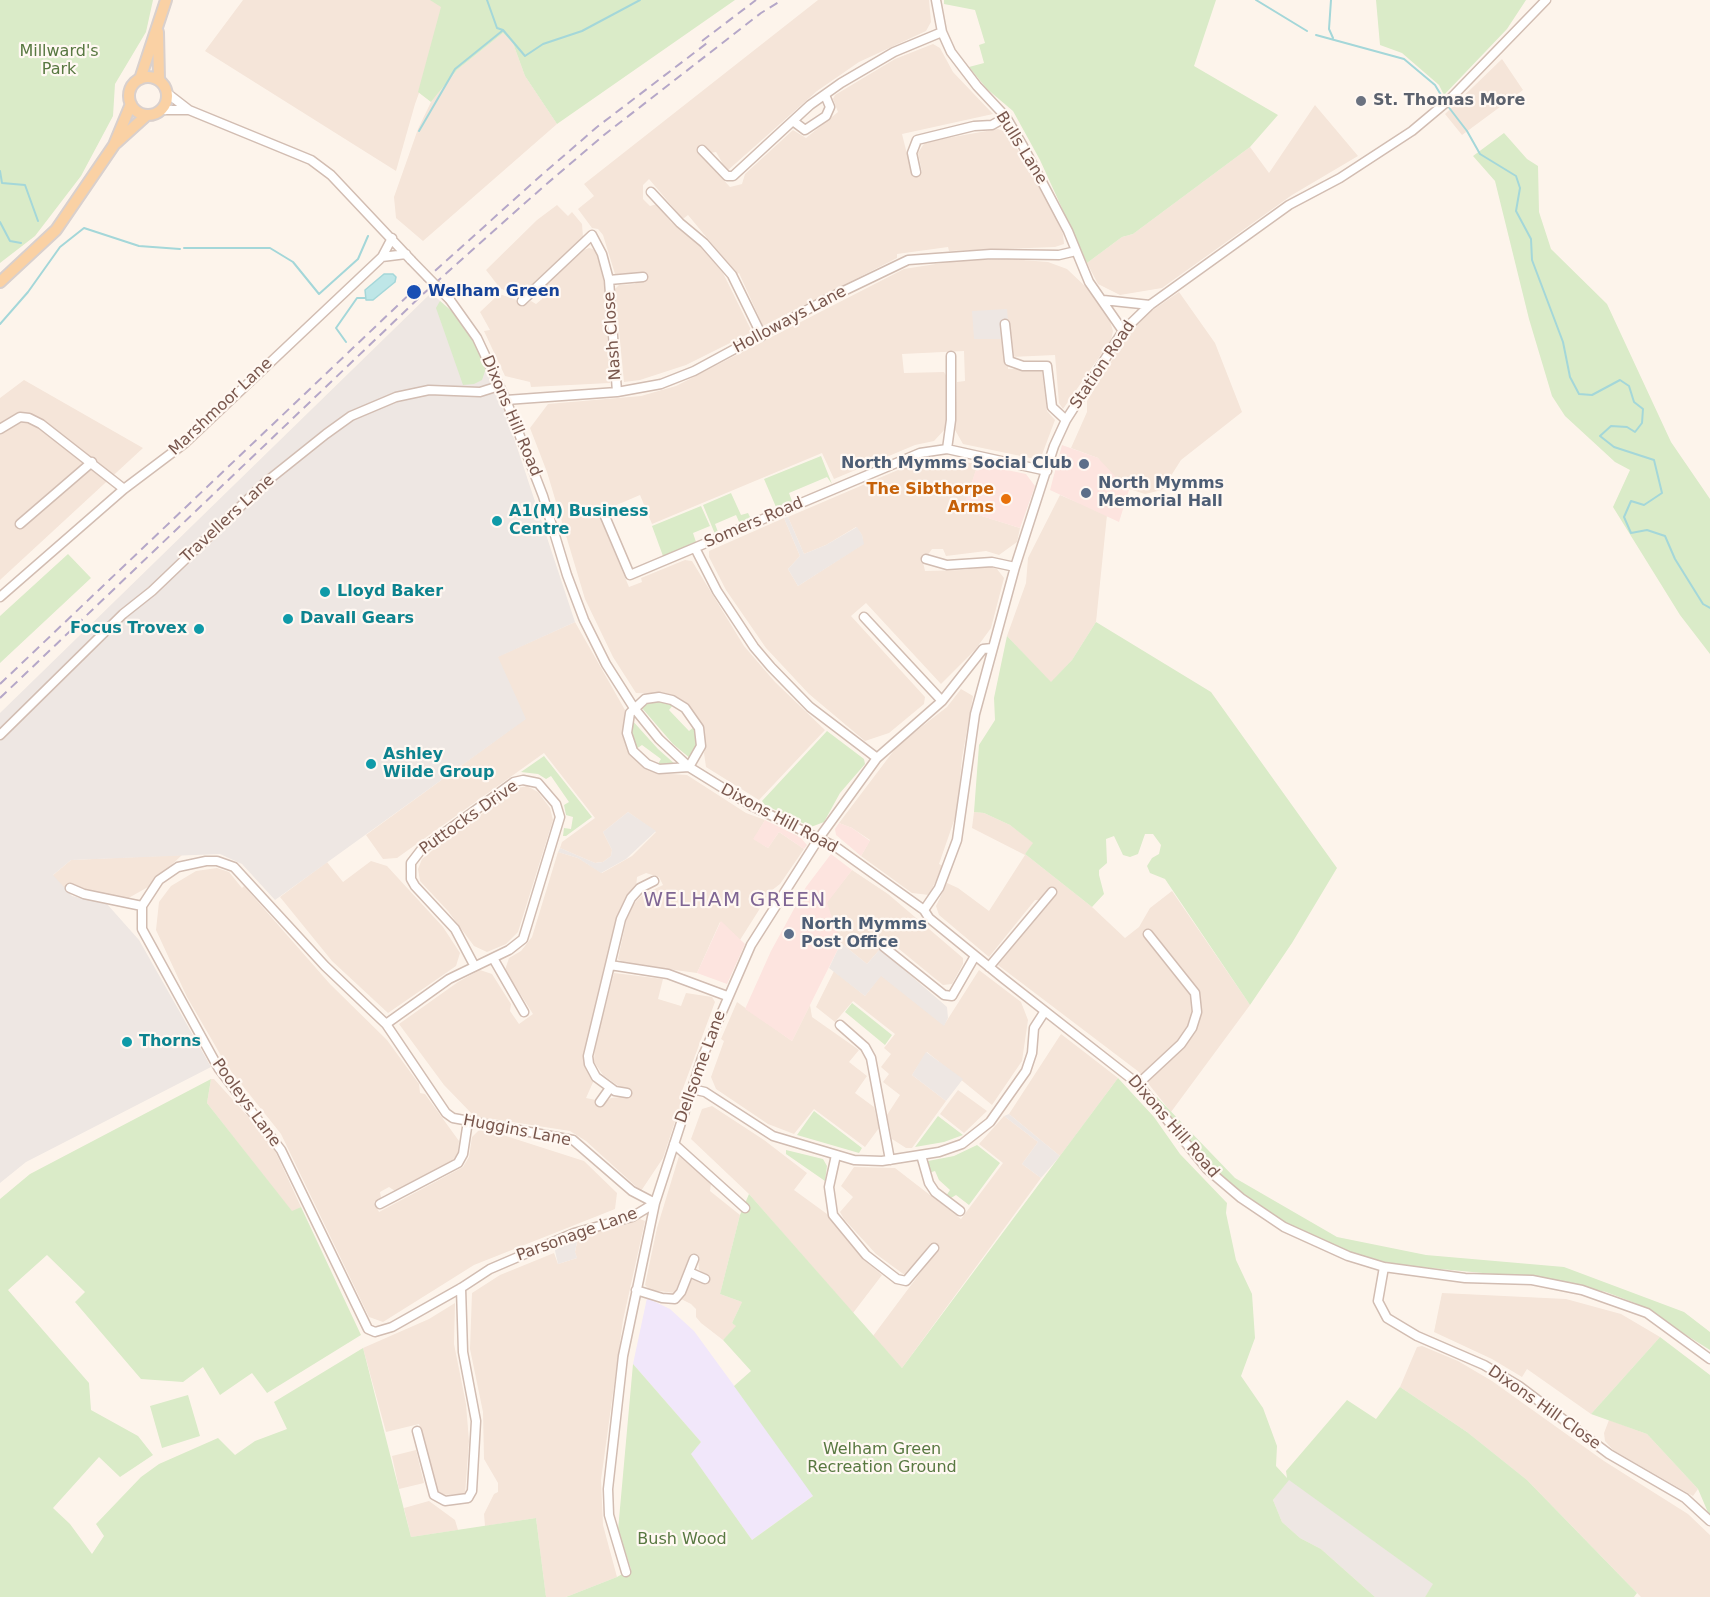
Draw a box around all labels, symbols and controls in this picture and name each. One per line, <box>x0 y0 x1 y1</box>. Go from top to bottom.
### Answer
park label: Millward's Park <box>19 42 99 80</box>
place label: St. Thomas More <box>1373 91 1525 111</box>
marker: St. Thomas More <box>1354 94 1368 108</box>
street label: Bulls Lane <box>991 108 1051 188</box>
place label: Welham Green <box>428 282 560 302</box>
street label: Holloways Lane <box>730 282 850 358</box>
marker: Welham Green <box>405 283 423 301</box>
street label: Nash Close <box>600 291 626 381</box>
street label: Station Road <box>1066 317 1140 413</box>
street label: Dixons Hill Road <box>477 353 545 479</box>
street label: Marshmoor Lane <box>165 354 277 460</box>
place label: North Mymms Social Club <box>841 454 1072 474</box>
marker: North Mymms Social Club <box>1077 457 1091 471</box>
street label: Travellers Lane <box>177 471 279 567</box>
place label: North Mymms Memorial Hall <box>1098 474 1224 512</box>
place label: The Sibthorpe Arms <box>867 480 994 518</box>
marker: North Mymms Memorial Hall <box>1079 486 1093 500</box>
marker: The Sibthorpe Arms <box>999 492 1013 506</box>
street label: Somers Road <box>702 494 806 552</box>
place label: A1(M) Business Centre <box>509 502 649 540</box>
marker: A1(M) Business Centre <box>490 514 504 528</box>
place label: Lloyd Baker <box>337 582 443 602</box>
marker: Lloyd Baker <box>318 585 332 599</box>
place label: Davall Gears <box>300 609 414 629</box>
marker: Davall Gears <box>281 612 295 626</box>
place label: Focus Trovex <box>70 619 187 639</box>
marker: Focus Trovex <box>192 622 206 636</box>
place label: Ashley Wilde Group <box>383 745 494 783</box>
marker: Ashley Wilde Group <box>364 757 378 771</box>
street label: Puttocks Drive <box>416 777 522 859</box>
street label: Dixons Hill Road <box>717 780 841 858</box>
district label: WELHAM GREEN <box>643 889 827 913</box>
place label: North Mymms Post Office <box>801 915 927 953</box>
marker: North Mymms Post Office <box>782 927 796 941</box>
street label: Dellsome Lane <box>672 1008 730 1126</box>
place label: Thorns <box>139 1032 201 1052</box>
marker: Thorns <box>120 1035 134 1049</box>
street label: Pooleys Lane <box>208 1055 284 1151</box>
street label: Dixons Hill Road <box>1123 1072 1223 1182</box>
street label: Huggins Lane <box>462 1111 572 1151</box>
street label: Parsonage Lane <box>514 1204 640 1266</box>
street label: Dixons Hill Close <box>1484 1362 1604 1454</box>
park label: Welham Green Recreation Ground <box>807 1440 957 1478</box>
park label: Bush Wood <box>637 1530 727 1550</box>

